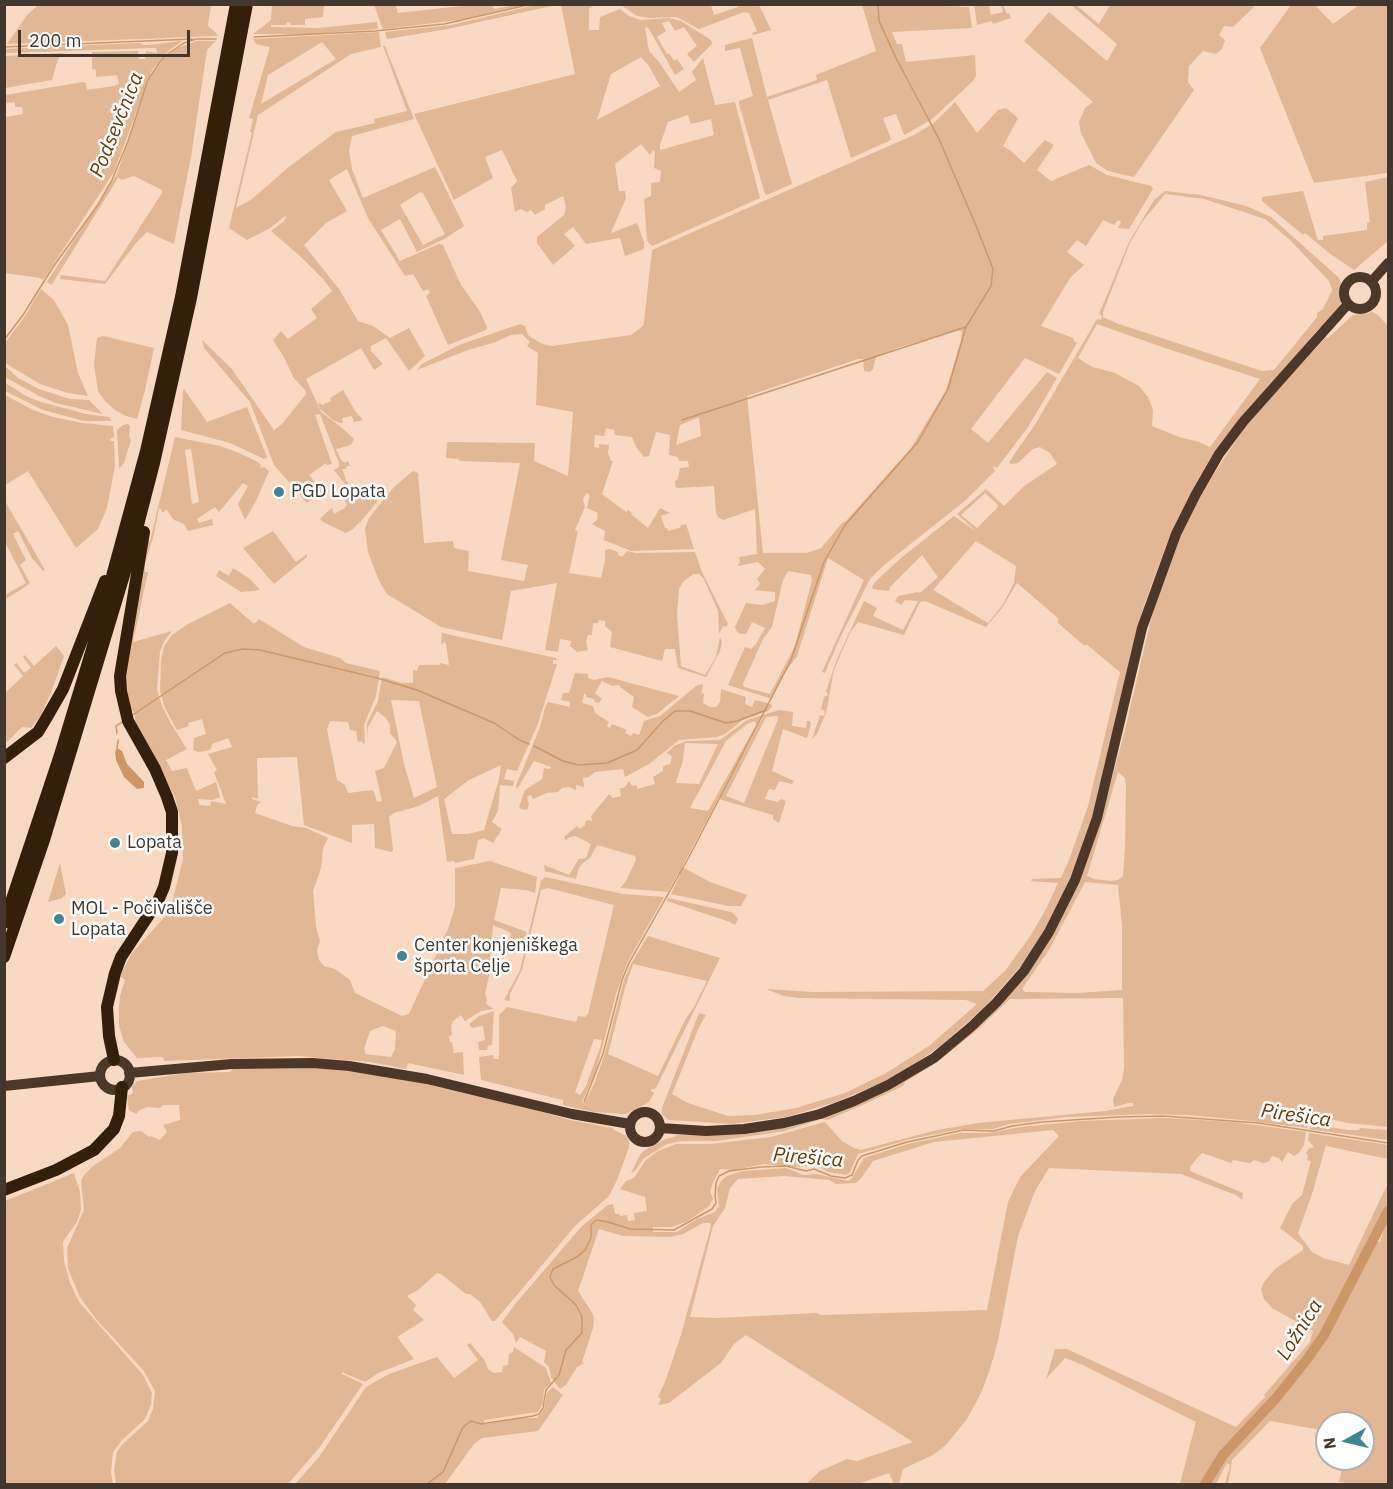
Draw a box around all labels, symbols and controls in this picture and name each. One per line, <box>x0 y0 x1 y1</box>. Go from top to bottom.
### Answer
scale bar <box>21 18 194 56</box>
text: 200 m <box>29 29 81 52</box>
water label: Podsevčnica <box>85 69 149 181</box>
place label: PGD Lopata <box>291 481 386 503</box>
marker: PGD Lopata <box>272 485 286 499</box>
place label: Lopata <box>127 832 182 854</box>
marker: Lopata <box>108 836 122 850</box>
place label: MOL - Počivališče Lopata <box>71 898 213 940</box>
marker: MOL - Počivališče Lopata <box>52 912 66 926</box>
place label: Center konjeniškega športa Celje <box>414 935 578 978</box>
marker: Center konjeniškega športa Celje <box>395 949 409 963</box>
water label: Pirešica <box>1259 1099 1333 1133</box>
water label: Pirešica <box>772 1143 844 1173</box>
water label: Ložnica <box>1272 1295 1328 1365</box>
north arrow <box>1315 1411 1375 1471</box>
text: N <box>1318 1436 1340 1450</box>

